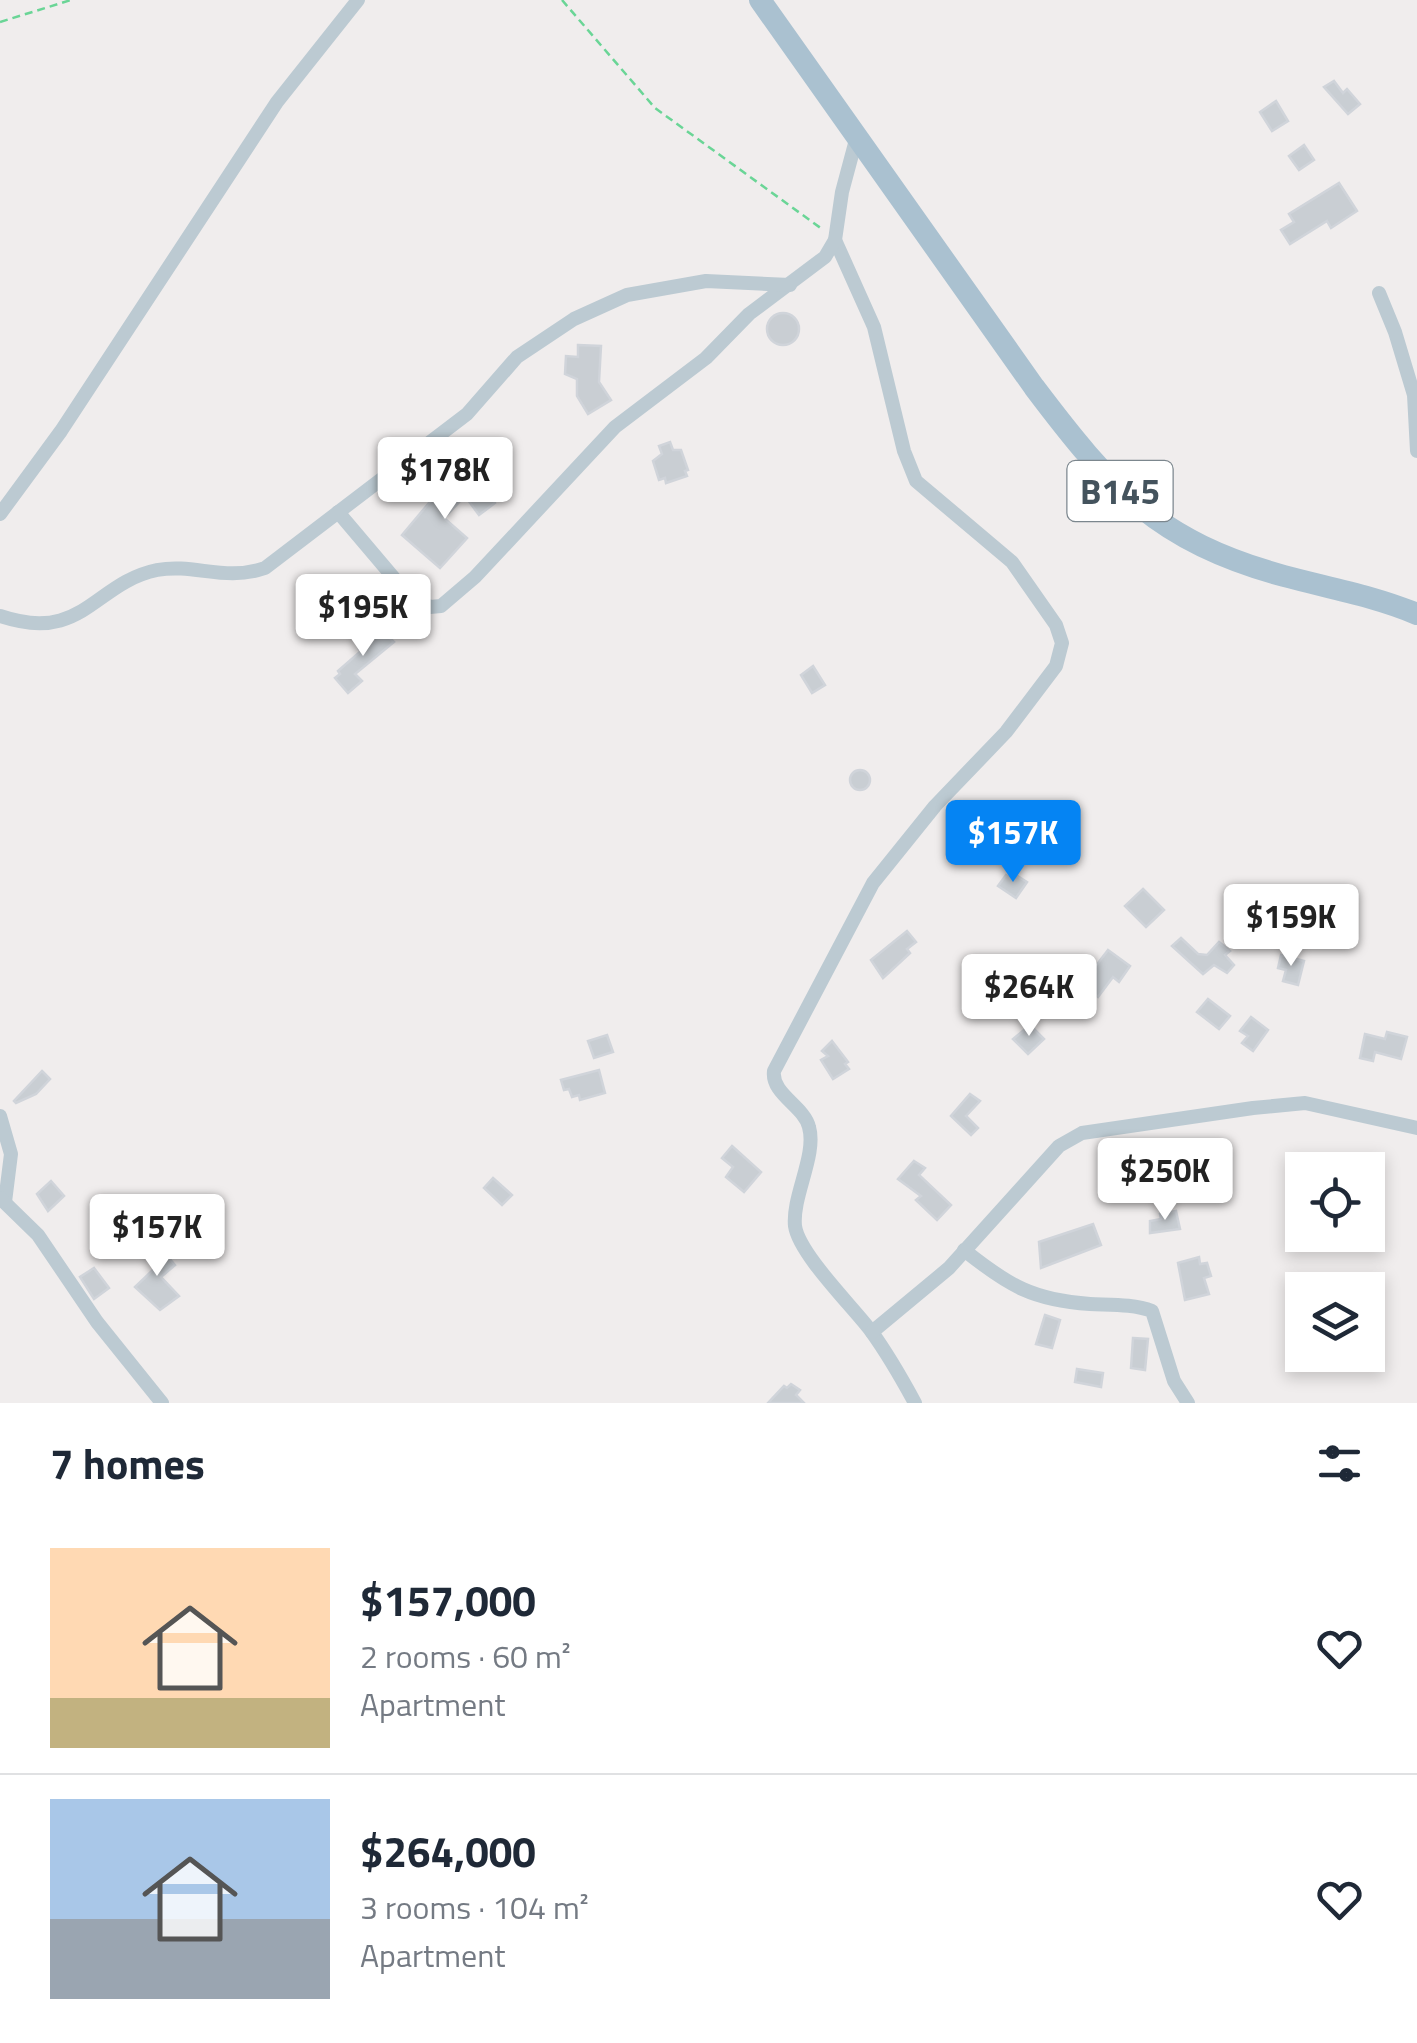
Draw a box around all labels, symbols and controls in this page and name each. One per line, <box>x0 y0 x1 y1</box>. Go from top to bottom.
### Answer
pin: $178K <box>375 437 515 522</box>
text: $178K <box>400 445 490 493</box>
road number: B145 <box>1068 461 1172 521</box>
pin: $195K <box>293 574 433 659</box>
text: $195K <box>318 582 408 630</box>
pin: $157K <box>943 800 1083 885</box>
text: $157K <box>968 808 1058 856</box>
pin: $159K <box>1221 884 1361 969</box>
text: $159K <box>1246 892 1336 940</box>
pin: $264K <box>959 954 1099 1039</box>
text: $264K <box>984 962 1074 1010</box>
pin: $250K <box>1095 1138 1235 1223</box>
text: $250K <box>1120 1146 1210 1194</box>
map controls <box>1285 1152 1385 1372</box>
button: locate <box>1285 1152 1385 1252</box>
pin: $157K <box>87 1194 227 1279</box>
text: $157K <box>112 1202 202 1250</box>
button: layers <box>1285 1272 1385 1372</box>
text: 7 homes <box>50 1431 205 1495</box>
icon: filters <box>1312 1436 1367 1491</box>
text: $157,000 <box>360 1568 536 1632</box>
icon: home <box>130 1588 250 1708</box>
icon: heart <box>1312 1621 1367 1676</box>
text: 2 rooms · 60 m² <box>360 1632 571 1680</box>
text: Apartment <box>360 1680 506 1728</box>
text: $264,000 <box>360 1819 536 1883</box>
icon: home <box>130 1839 250 1959</box>
icon: heart <box>1312 1872 1367 1927</box>
text: 3 rooms · 104 m² <box>360 1883 589 1931</box>
text: Apartment <box>360 1931 506 1979</box>

